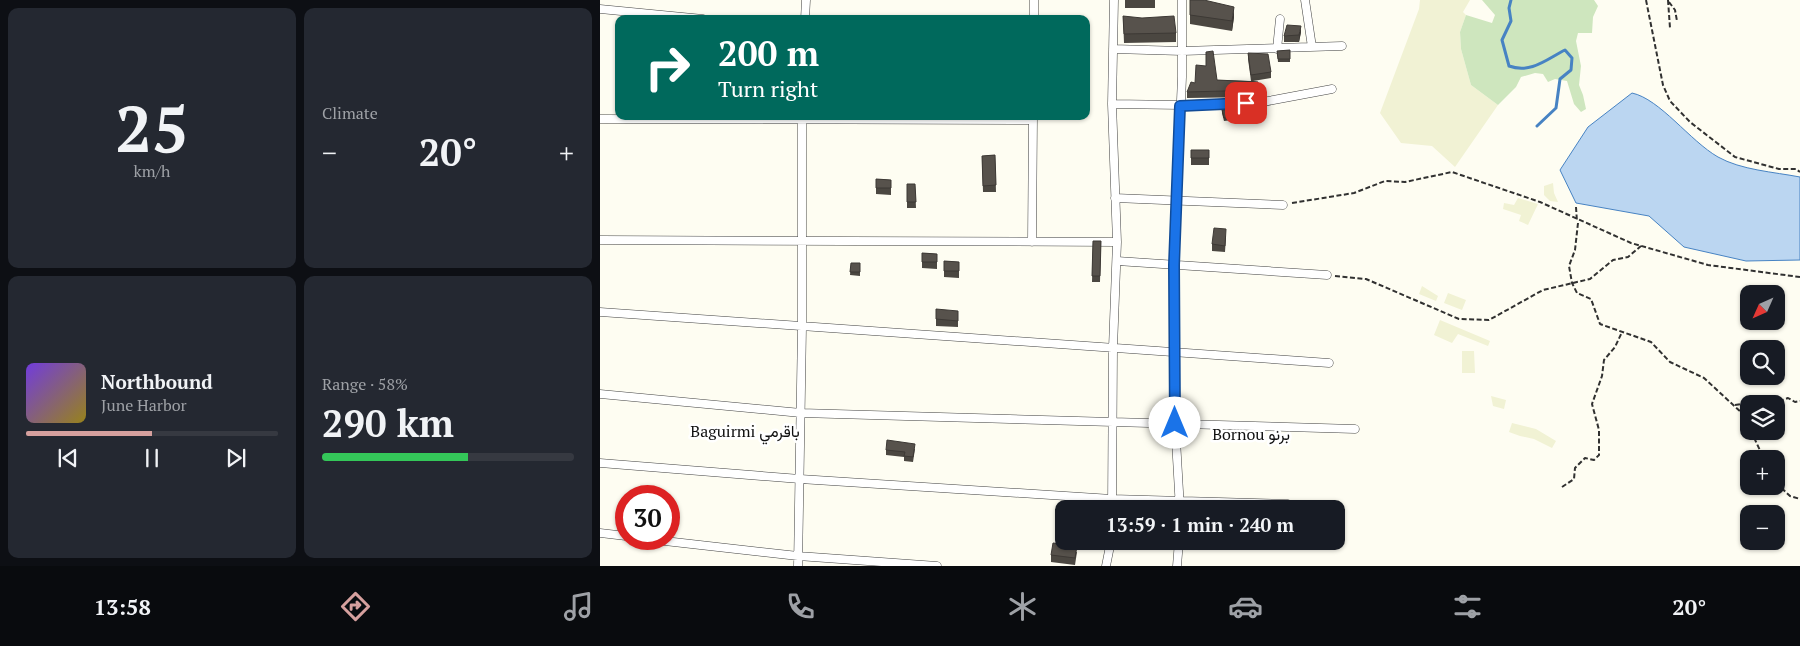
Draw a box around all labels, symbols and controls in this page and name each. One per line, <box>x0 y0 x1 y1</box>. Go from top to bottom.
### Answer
text: 200 m <box>718 30 819 76</box>
icon: right <box>635 35 700 100</box>
text: Turn right <box>718 74 818 103</box>
pin <box>1225 82 1267 124</box>
text: 25 <box>115 84 189 171</box>
icon: arrive <box>1232 89 1260 117</box>
text: Climate <box>322 102 378 124</box>
text: 20° <box>419 127 477 177</box>
text: − <box>322 134 337 171</box>
text: + <box>559 134 574 171</box>
text: km/h <box>134 160 170 182</box>
north arrow <box>1740 285 1785 330</box>
map controls <box>1740 285 1785 550</box>
button: search <box>1740 340 1785 385</box>
text: Northbound <box>101 369 213 394</box>
text: Range · 58% <box>322 373 408 395</box>
text: June Harbor <box>101 394 187 416</box>
button: layers <box>1740 395 1785 440</box>
position arrow <box>1148 396 1200 448</box>
text: 290 km <box>322 398 454 448</box>
district label: Baguirmi باقرمي <box>690 420 800 445</box>
district label: Bornou برنو <box>1212 423 1290 445</box>
icon: previous <box>54 444 82 472</box>
icon: pause <box>138 444 166 472</box>
icon: next <box>222 444 250 472</box>
button: + <box>1740 450 1785 495</box>
speed limit sign: 30 <box>615 485 680 550</box>
button: − <box>1740 505 1785 550</box>
text: 13:59 · 1 min · 240 m <box>1106 512 1294 537</box>
icon: directions <box>338 589 373 624</box>
icon: music <box>561 589 596 624</box>
icon: phone <box>783 589 818 624</box>
icon: climate <box>1005 589 1040 624</box>
icon: car <box>1228 589 1263 624</box>
icon: filters <box>1450 589 1485 624</box>
text: 13:58 <box>94 592 151 621</box>
text: 20° <box>1672 592 1706 621</box>

